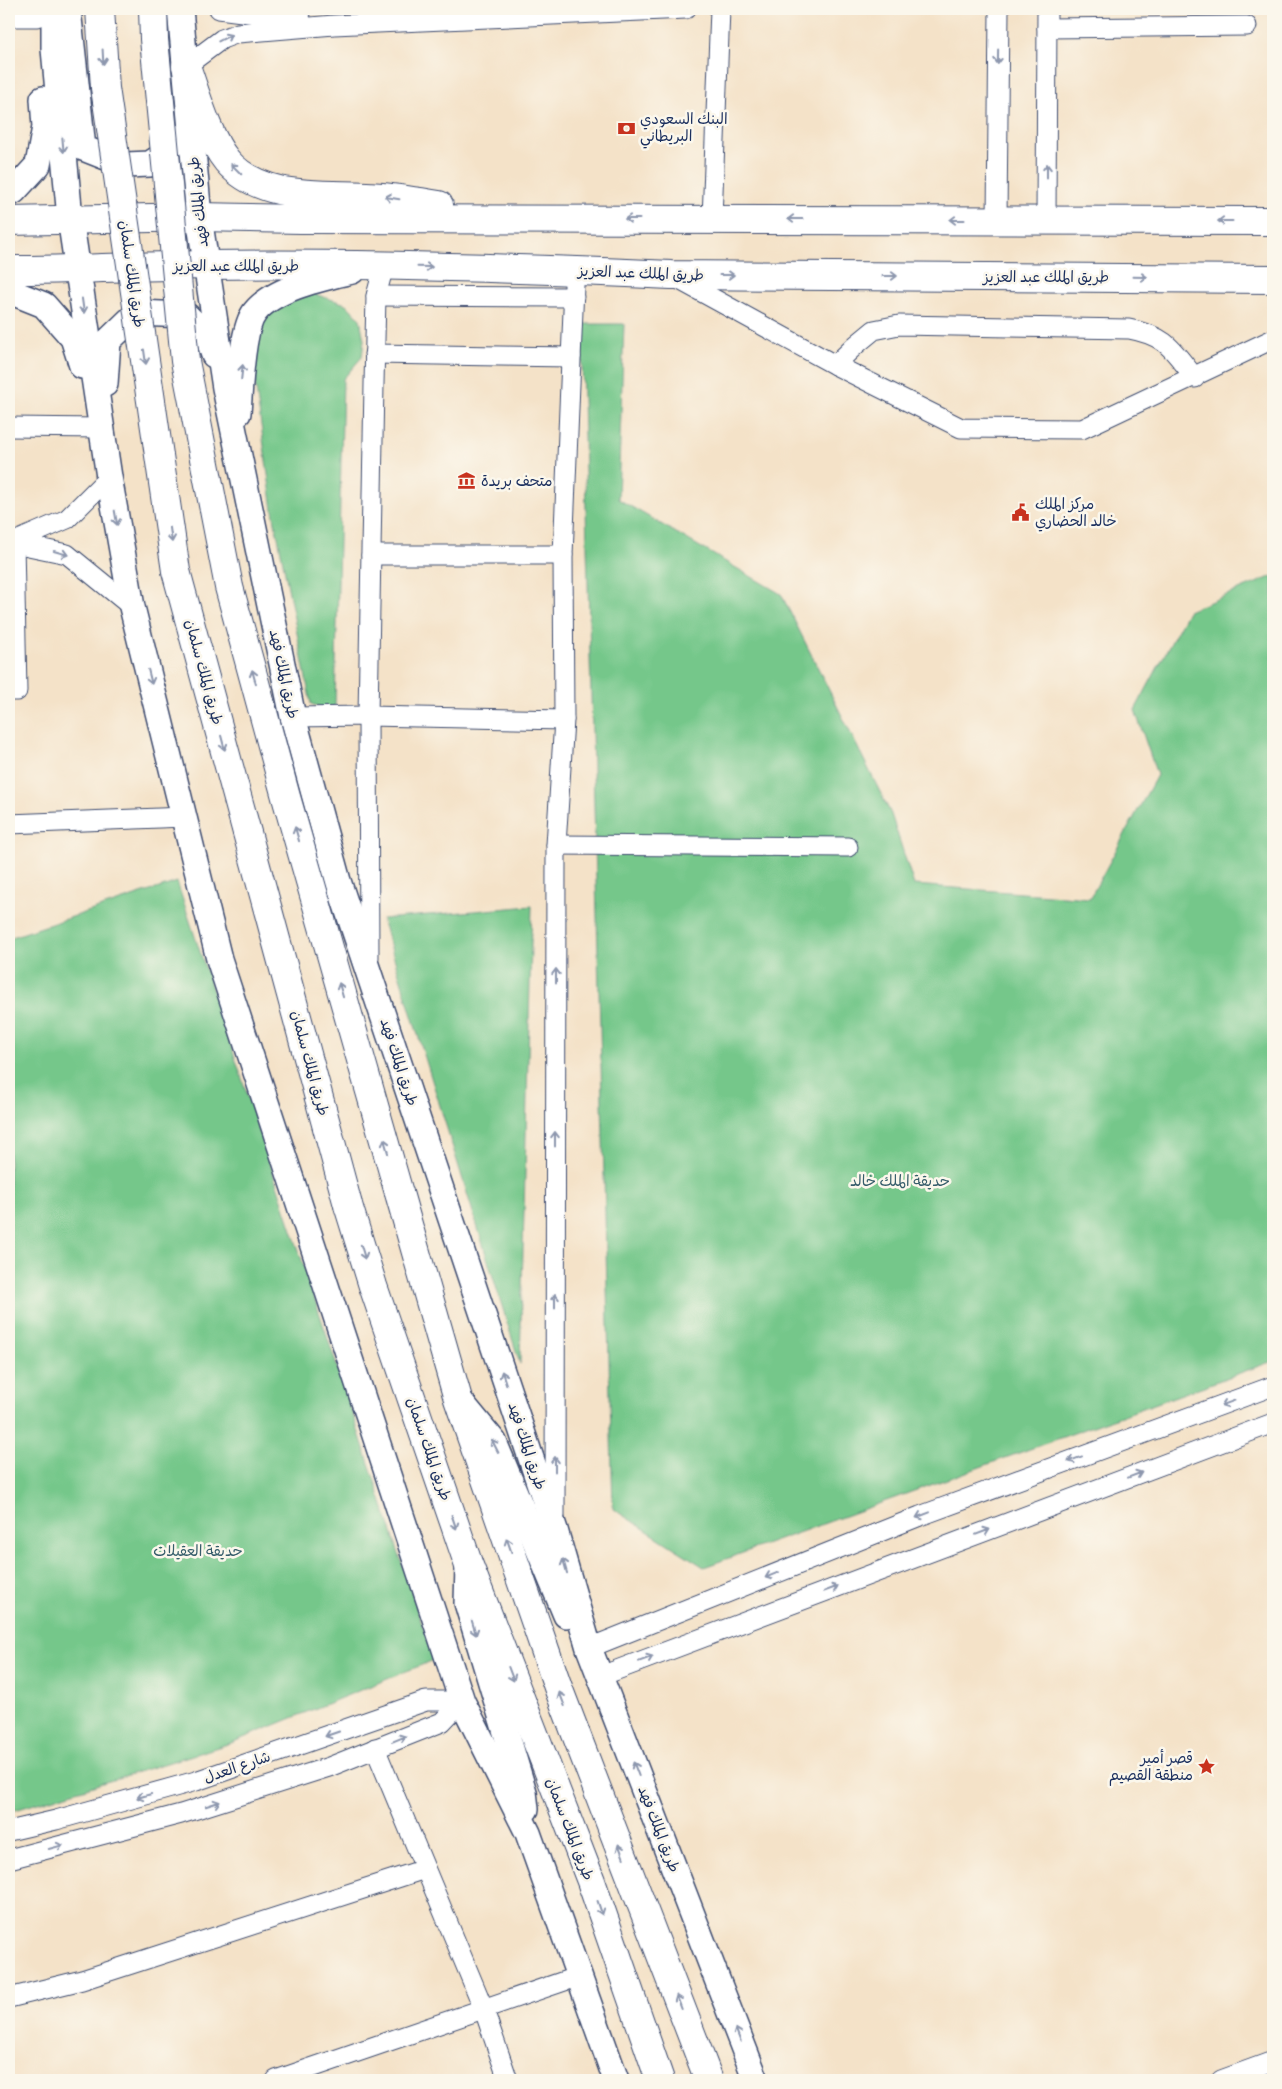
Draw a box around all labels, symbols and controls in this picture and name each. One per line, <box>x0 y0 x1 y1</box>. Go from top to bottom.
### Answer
one-way arrow <box>218 33 233 43</box>
one-way arrow <box>98 49 107 65</box>
one-way arrow <box>993 49 1003 65</box>
place label: البنك السعودي البريطاني <box>640 109 728 149</box>
bank icon: البنك السعودي البريطاني <box>616 118 636 138</box>
one-way arrow <box>58 136 68 152</box>
street label: طريق الملك فهد <box>183 156 212 248</box>
one-way arrow <box>229 163 242 175</box>
one-way arrow <box>1042 164 1052 180</box>
one-way arrow <box>384 193 400 203</box>
one-way arrow <box>624 214 640 224</box>
one-way arrow <box>787 214 803 224</box>
one-way arrow <box>949 215 966 225</box>
one-way arrow <box>1217 216 1233 226</box>
street label: طريق الملك سلمان <box>116 219 149 329</box>
street label: طريق الملك عبد العزيز <box>171 256 299 275</box>
street label: طريق الملك عبد العزيز <box>576 261 704 284</box>
one-way arrow <box>417 262 433 271</box>
street label: طريق الملك عبد العزيز <box>981 267 1109 286</box>
one-way arrow <box>718 270 735 280</box>
one-way arrow <box>881 271 897 281</box>
one-way arrow <box>1131 273 1147 282</box>
one-way arrow <box>79 297 89 313</box>
one-way arrow <box>140 349 150 365</box>
one-way arrow <box>237 364 247 380</box>
museum icon: متحف بريدة <box>457 471 477 491</box>
place label: متحف بريدة <box>481 471 553 490</box>
place label: مركز الملك خالد الحضاري <box>1035 494 1117 532</box>
public building icon: مركز الملك خالد الحضاري <box>1011 503 1031 523</box>
one-way arrow <box>112 510 122 526</box>
one-way arrow <box>166 527 176 543</box>
one-way arrow <box>53 549 69 559</box>
street label: طريق الملك سلمان <box>181 617 228 727</box>
street label: طريق الملك فهد <box>266 627 303 720</box>
one-way arrow <box>146 669 155 685</box>
one-way arrow <box>248 669 258 685</box>
one-way arrow <box>219 735 228 751</box>
one-way arrow <box>291 826 301 842</box>
one-way arrow <box>551 969 561 985</box>
one-way arrow <box>336 982 346 998</box>
street label: طريق الملك سلمان <box>287 1008 334 1118</box>
street label: طريق الملك فهد <box>376 1016 423 1108</box>
one-way arrow <box>550 1131 560 1148</box>
one-way arrow <box>381 1139 390 1155</box>
park label: حديقة الملك خالد <box>850 1171 950 1190</box>
one-way arrow <box>359 1244 368 1259</box>
one-way arrow <box>550 1294 560 1310</box>
one-way arrow <box>499 1371 508 1386</box>
street label: طريق الملك سلمان <box>403 1395 456 1503</box>
one-way arrow <box>1220 1399 1236 1408</box>
street label: طريق الملك فهد <box>504 1400 551 1492</box>
one-way arrow <box>490 1439 499 1454</box>
one-way arrow <box>1068 1455 1083 1464</box>
one-way arrow <box>550 1456 560 1472</box>
one-way arrow <box>1127 1470 1143 1479</box>
one-way arrow <box>915 1511 931 1520</box>
one-way arrow <box>450 1514 459 1529</box>
one-way arrow <box>975 1527 991 1536</box>
one-way arrow <box>504 1538 513 1554</box>
park label: حديقة العقيلات <box>153 1541 243 1560</box>
one-way arrow <box>560 1558 570 1574</box>
one-way arrow <box>765 1571 780 1581</box>
one-way arrow <box>823 1584 838 1593</box>
one-way arrow <box>470 1619 480 1635</box>
one-way arrow <box>638 1654 653 1663</box>
one-way arrow <box>507 1666 516 1681</box>
one-way arrow <box>557 1692 566 1707</box>
one-way arrow <box>324 1730 340 1739</box>
one-way arrow <box>391 1733 406 1743</box>
street label: شارع العدل <box>201 1746 273 1788</box>
place label: قصر أمير منطقة القصيم <box>1109 1748 1193 1786</box>
place icon: قصر أمير منطقة القصيم <box>1197 1757 1217 1777</box>
one-way arrow <box>631 1761 640 1777</box>
street label: طريق الملك سلمان <box>542 1775 599 1883</box>
street label: طريق الملك فهد <box>634 1783 685 1875</box>
one-way arrow <box>136 1791 152 1801</box>
one-way arrow <box>204 1798 220 1808</box>
one-way arrow <box>48 1842 64 1851</box>
one-way arrow <box>616 1843 625 1859</box>
one-way arrow <box>596 1900 605 1915</box>
one-way arrow <box>674 1995 683 2010</box>
one-way arrow <box>733 2028 742 2043</box>

